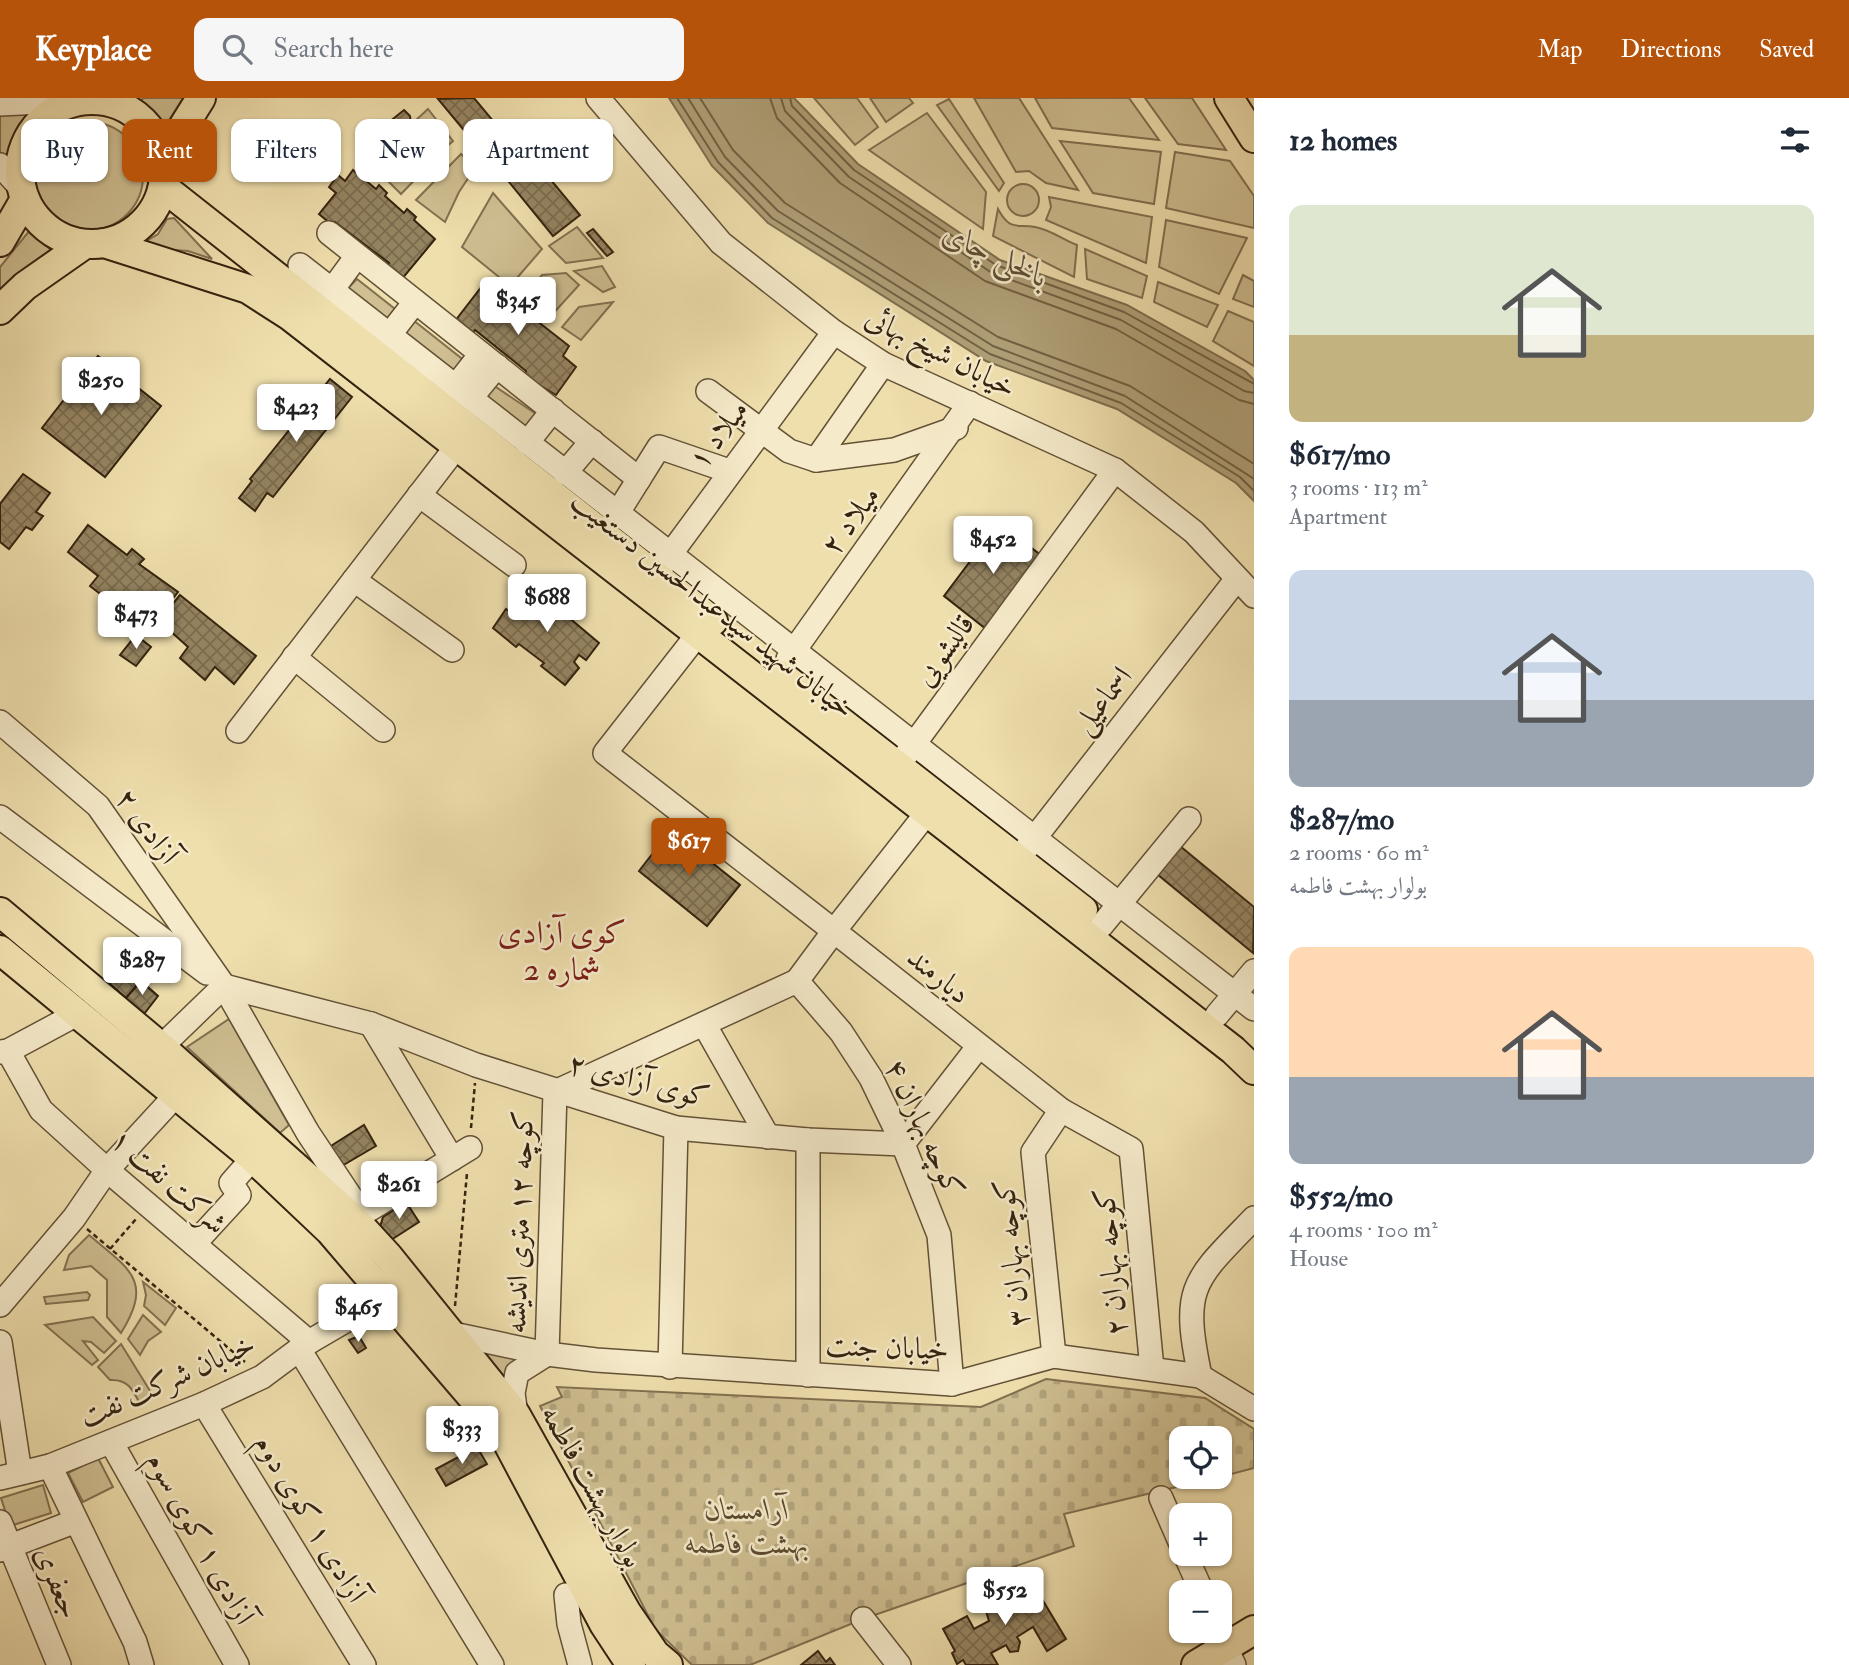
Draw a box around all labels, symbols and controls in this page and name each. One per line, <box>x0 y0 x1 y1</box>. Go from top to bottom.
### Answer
search box <box>194 18 684 81</box>
text: Keyplace <box>35 29 152 70</box>
icon: search <box>218 30 256 68</box>
text: Search here <box>274 33 394 65</box>
text: Map <box>1537 34 1582 65</box>
text: Directions <box>1620 34 1721 65</box>
text: Saved <box>1759 34 1814 65</box>
chip: Buy <box>21 119 108 182</box>
chip: Rent <box>122 119 217 182</box>
chip: Filters <box>231 119 341 182</box>
chip: New <box>355 119 449 182</box>
chip: Apartment <box>463 119 613 182</box>
icon: filters <box>1776 121 1814 159</box>
text: 12 homes <box>1289 122 1397 159</box>
water label: بالخلی چای <box>935 213 1055 300</box>
icon: home <box>1489 250 1615 376</box>
pin: $345 <box>477 278 559 337</box>
text: $345 <box>496 285 540 314</box>
street label: خیابان شیخ بهائی <box>855 299 1022 413</box>
pin: $250 <box>60 358 142 417</box>
text: $250 <box>78 365 124 394</box>
pin: $423 <box>255 384 337 444</box>
text: $423 <box>273 392 319 421</box>
street label: میلاد ۱ <box>680 392 756 476</box>
text: $617/mo <box>1289 436 1391 473</box>
text: 3 rooms · 113 m² <box>1289 473 1428 502</box>
street label: میلاد ۲ <box>813 478 888 562</box>
street label: خیابان شهید سیدعبدالحسین دستغیب <box>563 482 862 727</box>
text: Apartment <box>1289 502 1387 531</box>
pin: $452 <box>952 517 1034 576</box>
text: $452 <box>969 524 1017 553</box>
pin: $688 <box>506 574 588 634</box>
text: $688 <box>524 582 570 611</box>
pin: $473 <box>95 592 177 651</box>
text: $473 <box>114 599 158 628</box>
street label: قالیشویی <box>906 607 984 694</box>
icon: home <box>1489 615 1615 741</box>
street label: اسماعیلی <box>1064 659 1143 743</box>
street label: آزادی ۲ <box>108 781 190 874</box>
text: $287/mo <box>1289 801 1394 838</box>
pin: $617 <box>648 818 730 878</box>
text: $617 <box>667 826 711 855</box>
text: 2 rooms · 60 m² <box>1289 838 1429 867</box>
text: بولوار بهشت فاطمه <box>1289 871 1427 900</box>
district label: کوی آزادی شماره 2 <box>498 913 626 990</box>
pin: $287 <box>101 937 183 997</box>
street label: دیارمند <box>899 939 978 1012</box>
text: $287 <box>119 945 165 974</box>
icon: home <box>1489 992 1615 1118</box>
street label: کوی آزادی ۲ <box>564 1045 714 1116</box>
street label: کوچه بهاران ۴ <box>875 1053 973 1204</box>
street label: کوچه ۱۲ متری اندیشه <box>497 1110 544 1334</box>
street label: شرکت نفت ۱ <box>102 1121 235 1243</box>
pin: $261 <box>358 1162 440 1221</box>
text: $261 <box>377 1169 421 1198</box>
street label: کوچه بهاران ۳ <box>985 1177 1040 1329</box>
text: $552/mo <box>1289 1178 1393 1215</box>
street label: کوچه بهاران ۲ <box>1086 1186 1137 1337</box>
text: 4 rooms · 100 m² <box>1289 1215 1438 1244</box>
text: House <box>1289 1244 1348 1273</box>
pin: $465 <box>317 1284 399 1344</box>
text: $465 <box>334 1292 382 1321</box>
street label: خیابان شرکت نفت <box>74 1325 261 1437</box>
street label: خیابان جنت <box>825 1327 949 1368</box>
street label: بولوار بهشت فاطمه <box>533 1398 652 1574</box>
pin: $333 <box>421 1406 503 1466</box>
text: $333 <box>442 1414 482 1443</box>
map controls <box>1169 1426 1232 1643</box>
button: locate <box>1169 1426 1232 1489</box>
street label: آزادی ۱ کوی دوم <box>240 1427 377 1616</box>
street label: آزادی ۱ کوی سوم <box>132 1445 265 1638</box>
park label: آرامستان بهشت فاطمه <box>685 1491 809 1562</box>
button: + <box>1169 1503 1232 1566</box>
street label: جعفری <box>26 1540 89 1624</box>
pin: $552 <box>964 1568 1046 1627</box>
text: $552 <box>983 1575 1027 1604</box>
button: − <box>1169 1580 1232 1643</box>

